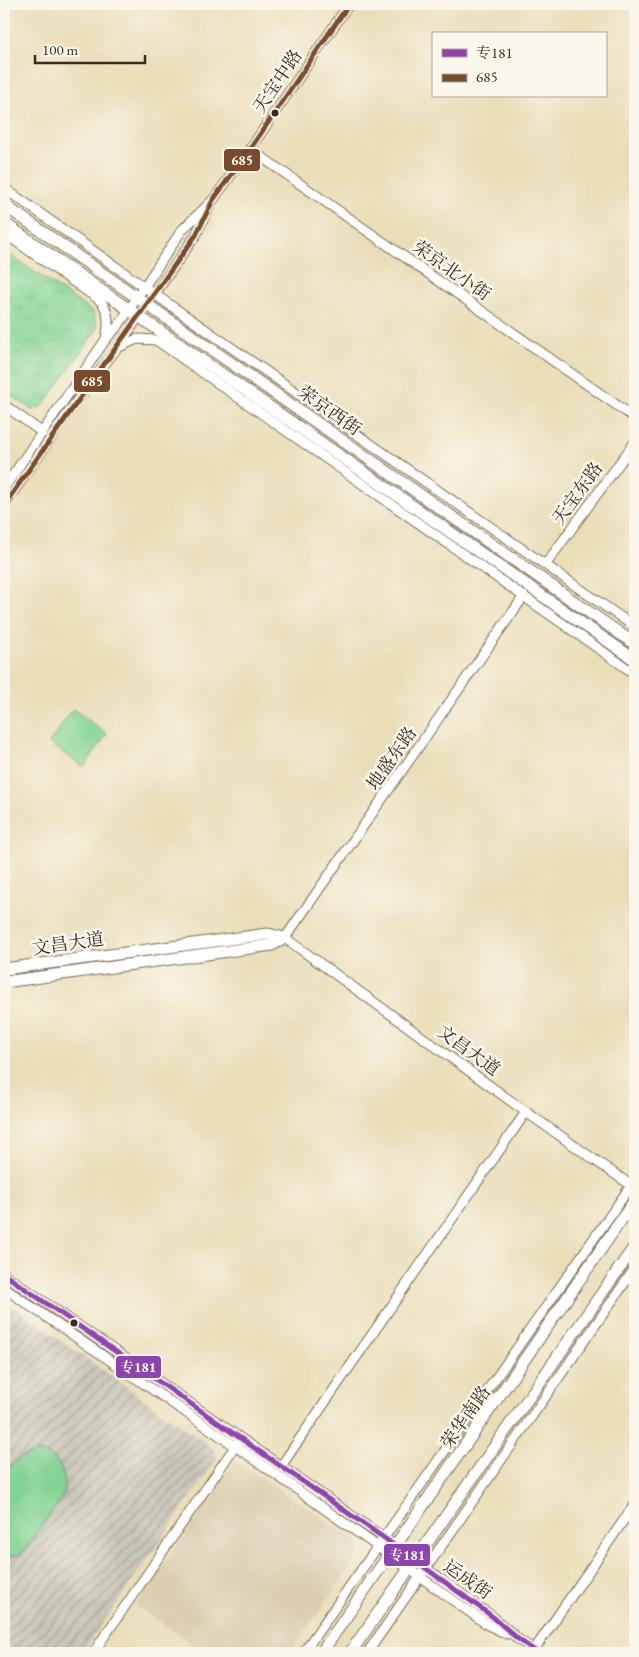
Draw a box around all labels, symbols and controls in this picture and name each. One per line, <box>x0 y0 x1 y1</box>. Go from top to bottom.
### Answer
scale bar <box>35 32 145 64</box>
legend <box>432 32 606 98</box>
text: 100 m <box>42 40 79 59</box>
text: 专181 <box>476 43 513 62</box>
street label: 天宝中路 <box>247 45 307 117</box>
text: 685 <box>476 67 498 86</box>
unlabelled marker <box>270 108 280 118</box>
line badge: 685 <box>223 148 261 172</box>
text: 685 <box>231 151 253 169</box>
street label: 荣京北小街 <box>409 235 495 305</box>
line badge: 685 <box>73 369 111 393</box>
text: 685 <box>81 372 103 390</box>
street label: 荣京西街 <box>294 380 366 440</box>
street label: 天宝东路 <box>547 457 607 529</box>
street label: 地盛东路 <box>361 722 421 794</box>
street label: 文昌大道 <box>31 927 105 959</box>
street label: 文昌大道 <box>433 1020 505 1080</box>
unlabelled marker <box>69 1318 79 1328</box>
line badge: 专181 <box>115 1355 162 1379</box>
text: 专181 <box>120 1358 156 1376</box>
street label: 荣华南路 <box>435 1381 495 1453</box>
line badge: 专181 <box>383 1543 431 1567</box>
text: 专181 <box>389 1546 425 1564</box>
street label: 运成街 <box>439 1554 497 1604</box>

